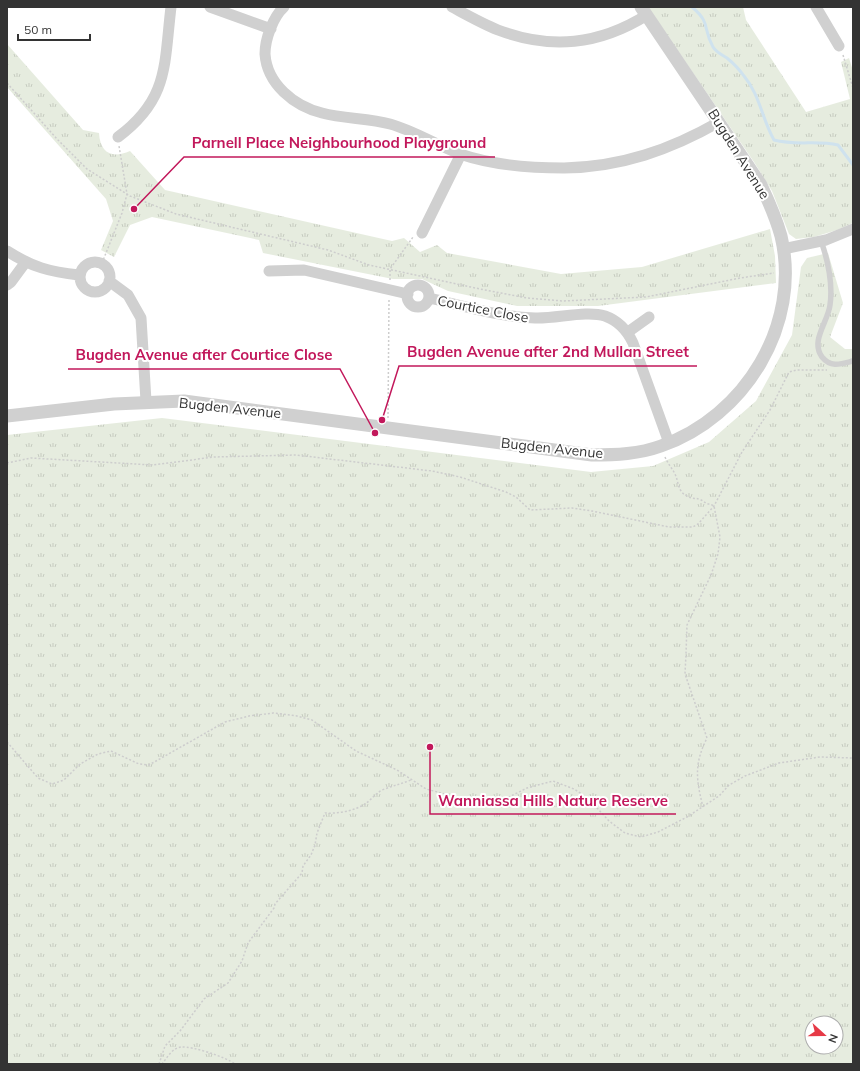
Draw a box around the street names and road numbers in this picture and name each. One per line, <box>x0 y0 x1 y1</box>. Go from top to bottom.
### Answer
street label: Bugden Avenue <box>704 106 774 202</box>
street label: Courtice Close <box>436 291 530 327</box>
street label: Bugden Avenue <box>178 394 282 422</box>
street label: Bugden Avenue <box>500 434 604 462</box>

